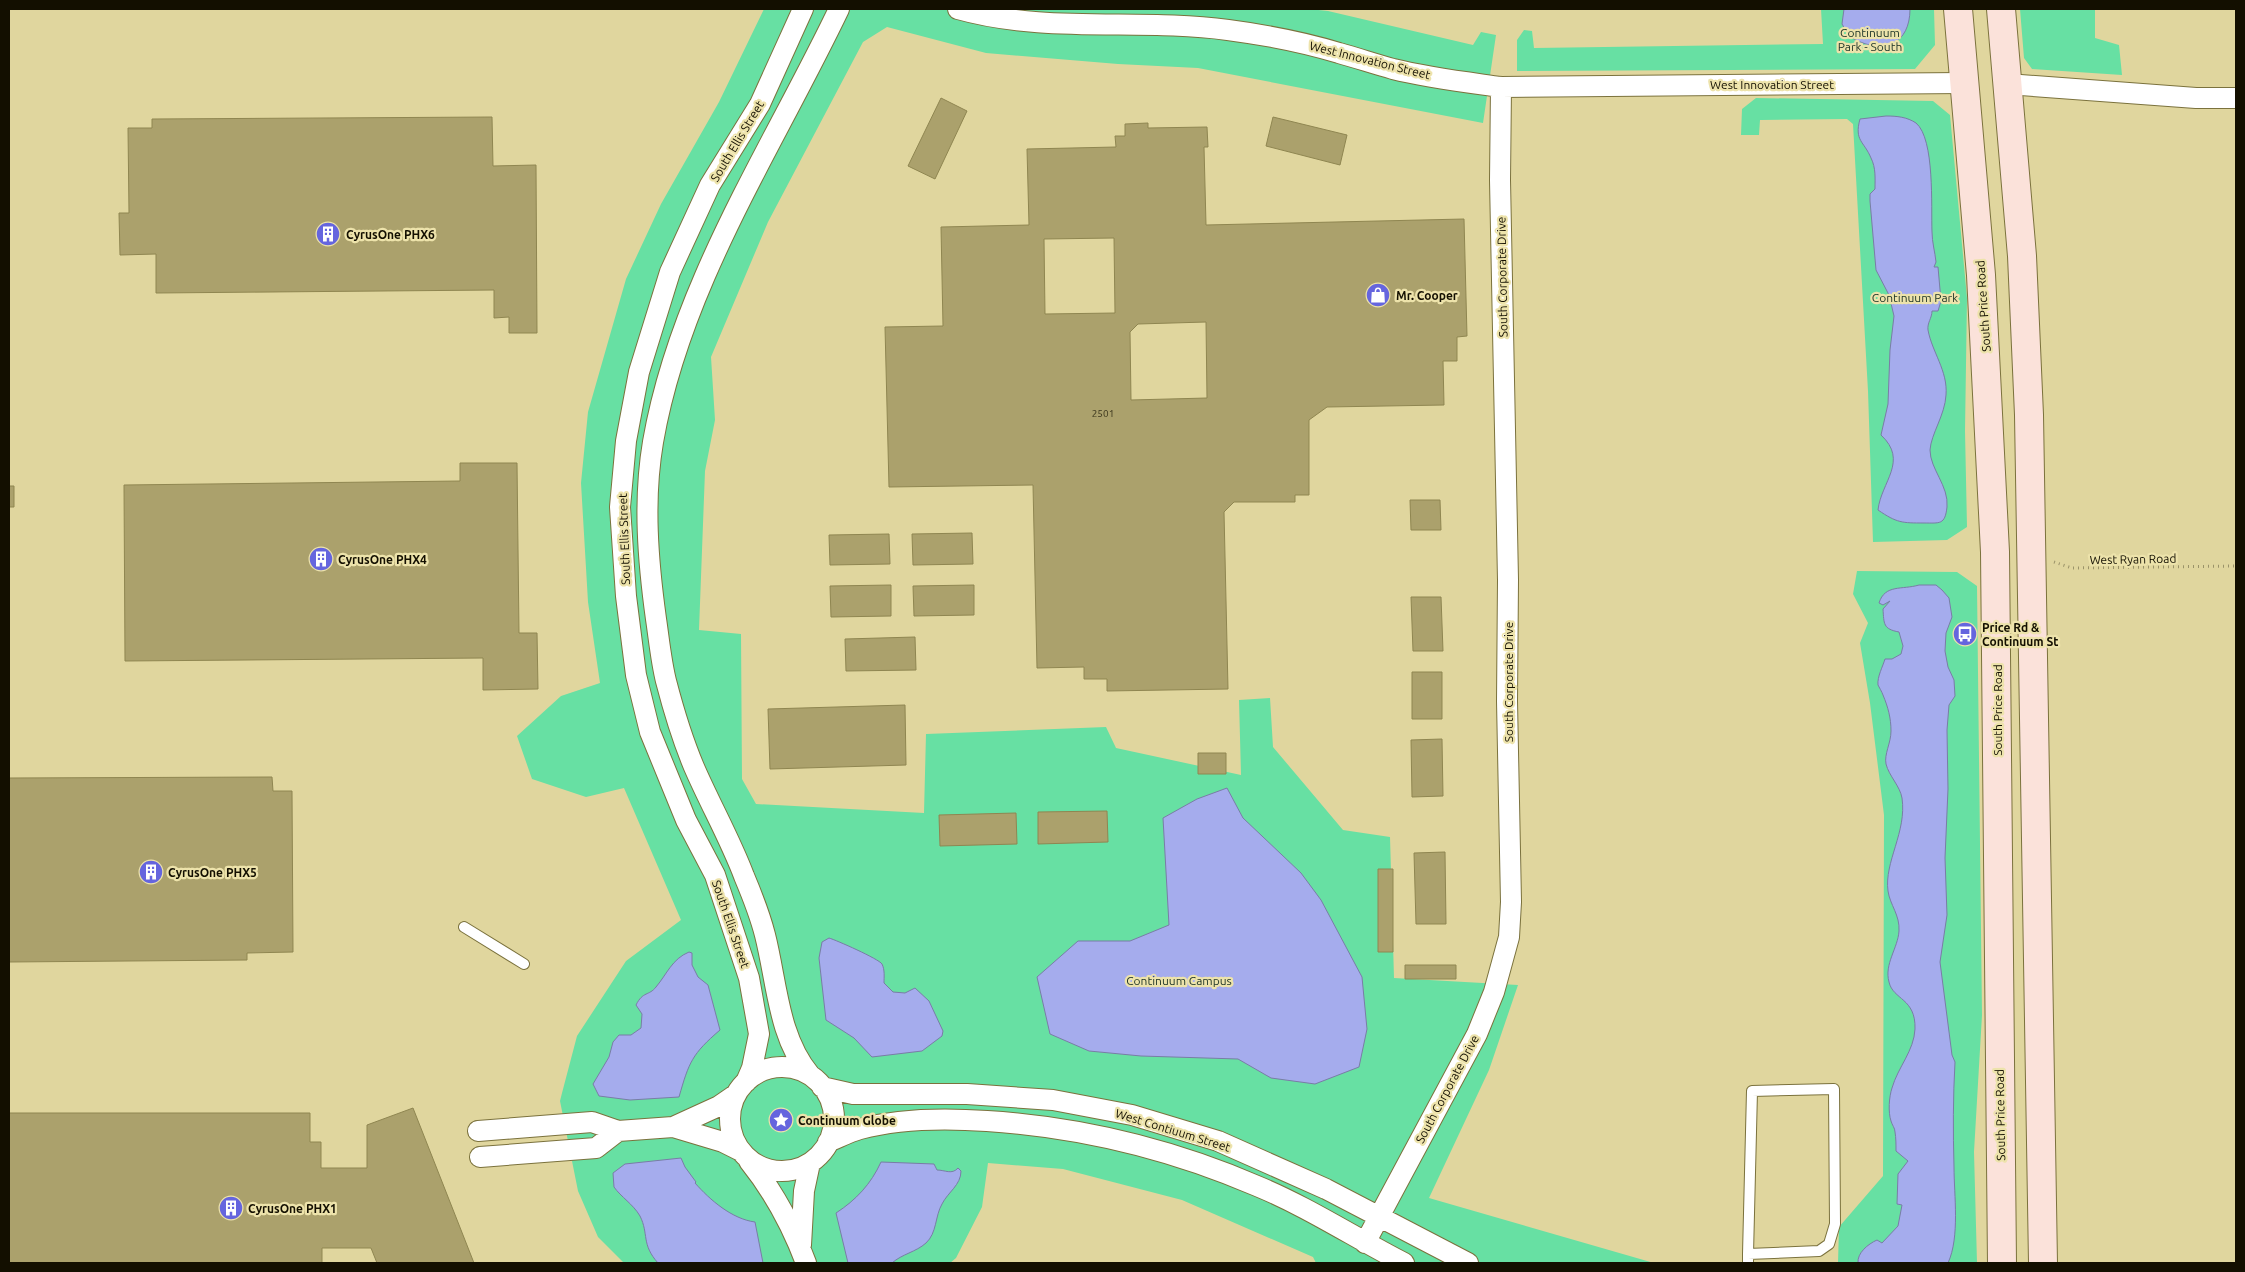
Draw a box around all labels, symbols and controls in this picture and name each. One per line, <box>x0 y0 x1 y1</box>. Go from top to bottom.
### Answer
park label: Continuum Park - South <box>1838 26 1902 53</box>
street label: West Innovation Street <box>1308 39 1432 81</box>
street label: West Innovation Street <box>1710 78 1834 91</box>
street label: South Ellis Street <box>708 98 766 184</box>
street label: South Corporate Drive <box>1494 217 1510 337</box>
building icon: CyrusOne PHX6 <box>315 221 341 247</box>
place label: CyrusOne PHX6 <box>346 228 435 241</box>
street label: South Price Road <box>1973 260 1993 352</box>
shop icon: Mr. Cooper <box>1365 282 1391 308</box>
place label: Mr. Cooper <box>1396 289 1458 302</box>
park label: Continuum Park <box>1872 291 1958 304</box>
house number: 2501 <box>1092 408 1114 419</box>
street label: South Ellis Street <box>616 493 632 585</box>
building icon: CyrusOne PHX4 <box>308 546 334 572</box>
street label: West Ryan Road <box>2089 552 2177 566</box>
place label: CyrusOne PHX4 <box>338 553 427 566</box>
bus stop icon: Price Rd & Continuum St <box>1952 621 1978 647</box>
place label: Price Rd & Continuum St <box>1982 621 2059 648</box>
street label: South Corporate Drive <box>1502 622 1515 742</box>
street label: South Price Road <box>1991 664 2004 756</box>
building icon: CyrusOne PHX5 <box>138 859 164 885</box>
place label: CyrusOne PHX5 <box>168 866 257 879</box>
street label: South Ellis Street <box>710 878 752 970</box>
park label: Continuum Campus <box>1126 974 1232 987</box>
street label: South Corporate Drive <box>1413 1033 1481 1145</box>
street label: South Price Road <box>1993 1069 2007 1161</box>
street label: West Contiuum Street <box>1114 1106 1232 1154</box>
place icon: Continuum Globe <box>768 1107 794 1133</box>
place label: Continuum Globe <box>798 1114 896 1127</box>
building icon: CyrusOne PHX1 <box>218 1195 244 1221</box>
place label: CyrusOne PHX1 <box>248 1202 337 1215</box>

